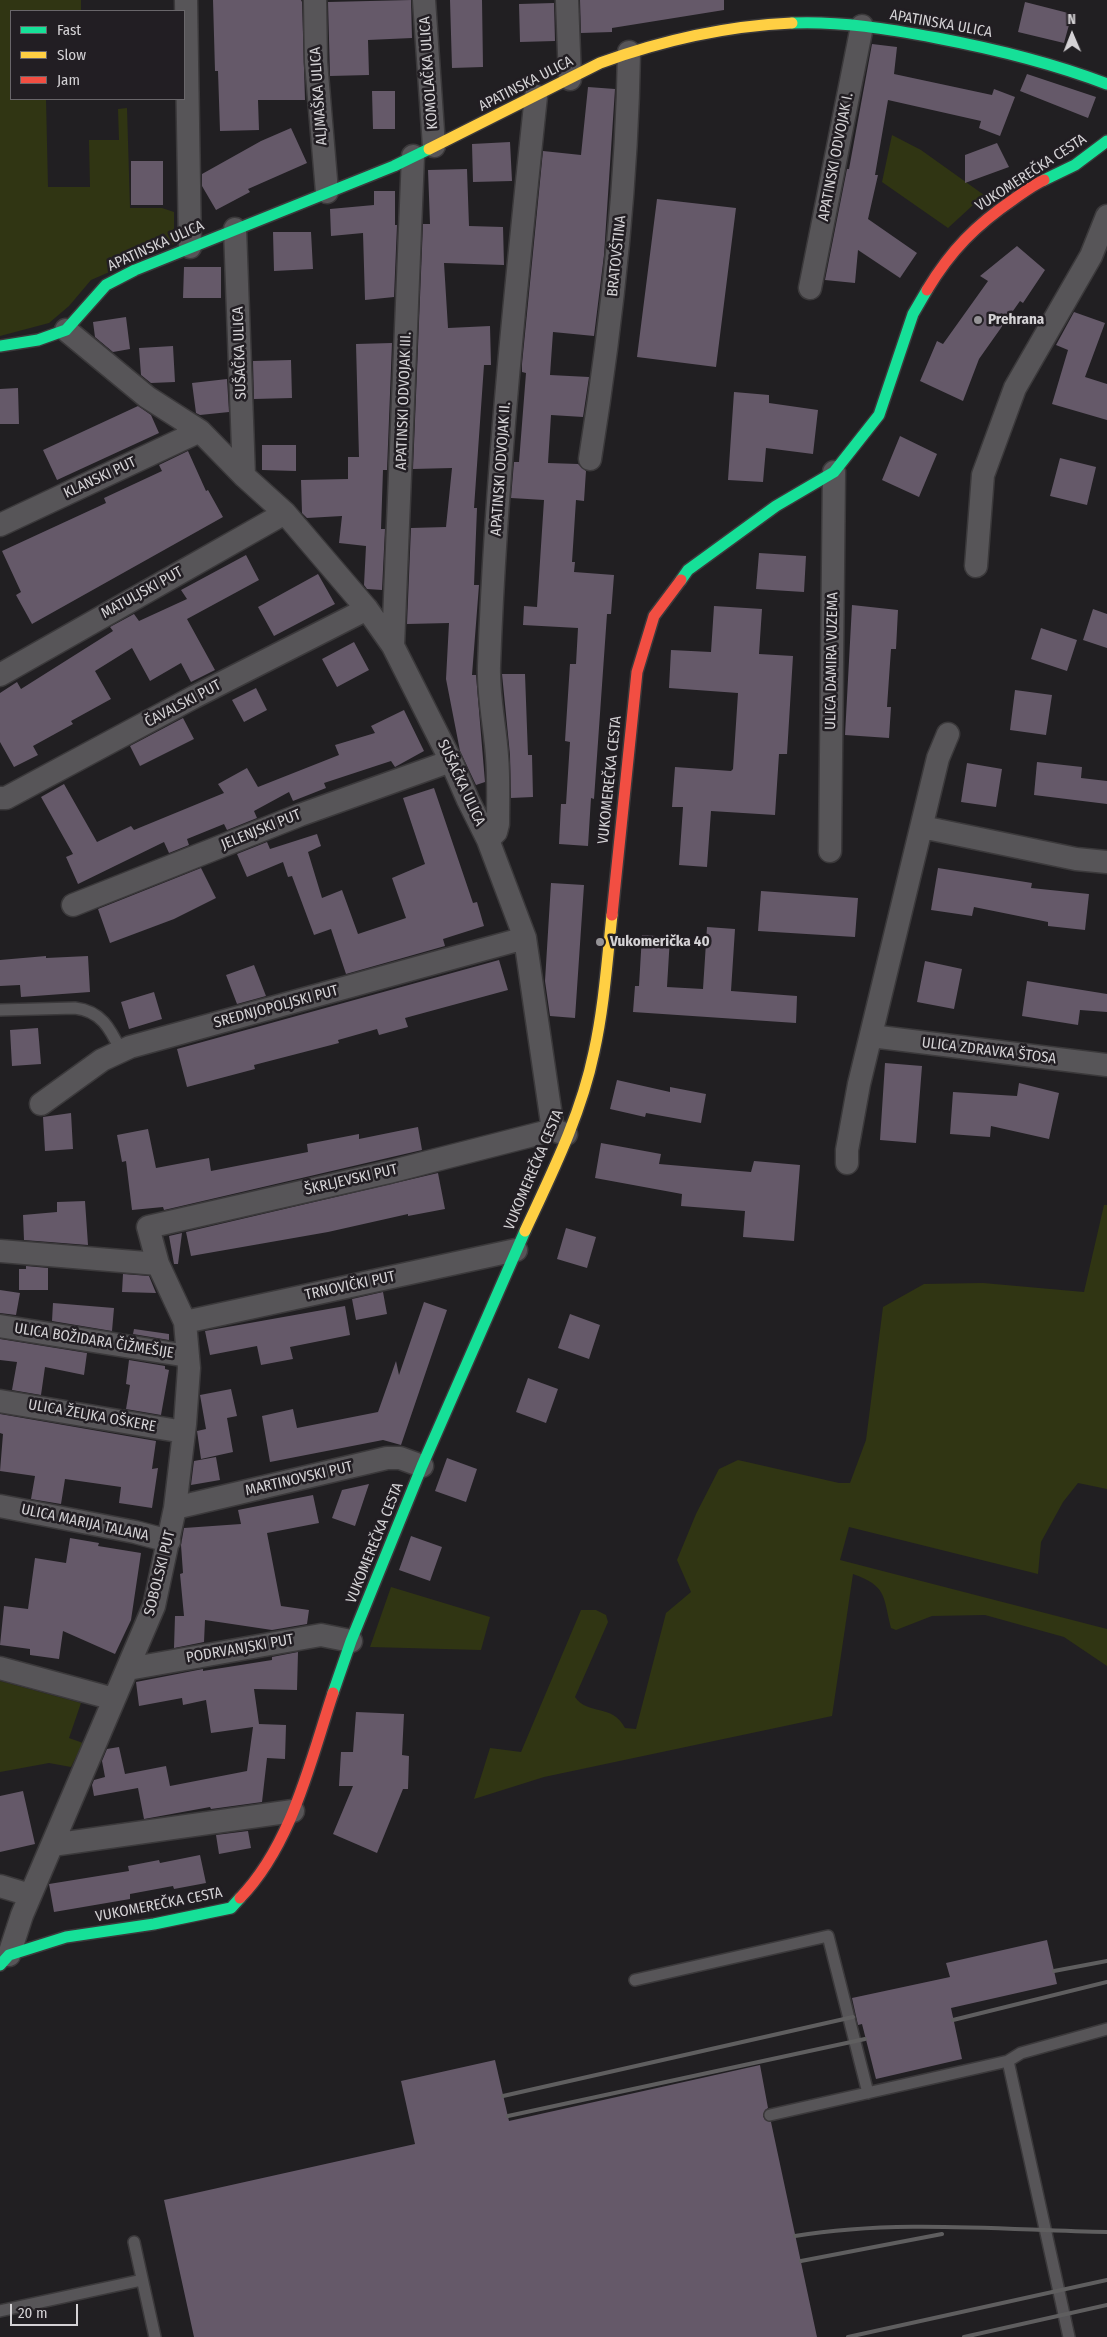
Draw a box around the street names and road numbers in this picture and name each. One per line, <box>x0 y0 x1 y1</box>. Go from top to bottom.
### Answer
street label: APATINSKA ULICA <box>888 6 994 42</box>
street label: KOMOLAČKA ULICA <box>416 16 442 130</box>
street label: ALJMAŠKA ULICA <box>307 46 331 146</box>
street label: APATINSKA ULICA <box>476 52 576 116</box>
street label: APATINSKI ODVOJAK I. <box>815 91 857 223</box>
street label: VUKOMEREČKA CESTA <box>972 130 1090 216</box>
street label: BRATOVŠTINA <box>604 214 630 298</box>
street label: APATINSKA ULICA <box>105 217 207 275</box>
street label: SUŠAČKA ULICA <box>229 306 251 400</box>
street label: APATINSKI ODVOJAK III. <box>393 332 415 470</box>
street label: APATINSKI ODVOJAK II. <box>487 401 515 537</box>
street label: KLANSKI PUT <box>61 453 139 503</box>
street label: MATULJSKI PUT <box>98 563 186 623</box>
street label: ULICA DAMIRA VUZEMA <box>822 592 842 730</box>
street label: ČAVALSKI PUT <box>142 676 224 732</box>
street label: VUKOMEREČKA CESTA <box>594 715 626 845</box>
street label: SUŠAČKA ULICA <box>433 737 489 829</box>
street label: JELENJSKI PUT <box>218 806 304 854</box>
street label: SREDNJOPOLJSKI PUT <box>212 982 340 1032</box>
street label: ULICA ZDRAVKA ŠTOSA <box>921 1034 1057 1068</box>
street label: VUKOMEREČKA CESTA <box>501 1107 567 1233</box>
street label: ŠKRLJEVSKI PUT <box>303 1161 399 1199</box>
street label: TRNOVIČKI PUT <box>303 1268 397 1304</box>
street label: ULICA BOŽIDARA ČIŽMEŠIJE <box>13 1319 175 1363</box>
street label: ULICA ŽELJKA OŠKERE <box>27 1396 157 1436</box>
street label: MARTINOVSKI PUT <box>244 1458 354 1500</box>
street label: VUKOMEREČKA CESTA <box>343 1480 407 1606</box>
street label: ULICA MARIJA TALANA <box>19 1501 151 1545</box>
street label: SOBOLSKI PUT <box>141 1528 179 1618</box>
street label: PODRVANJSKI PUT <box>185 1631 295 1667</box>
street label: VUKOMEREČKA CESTA <box>94 1884 224 1926</box>

